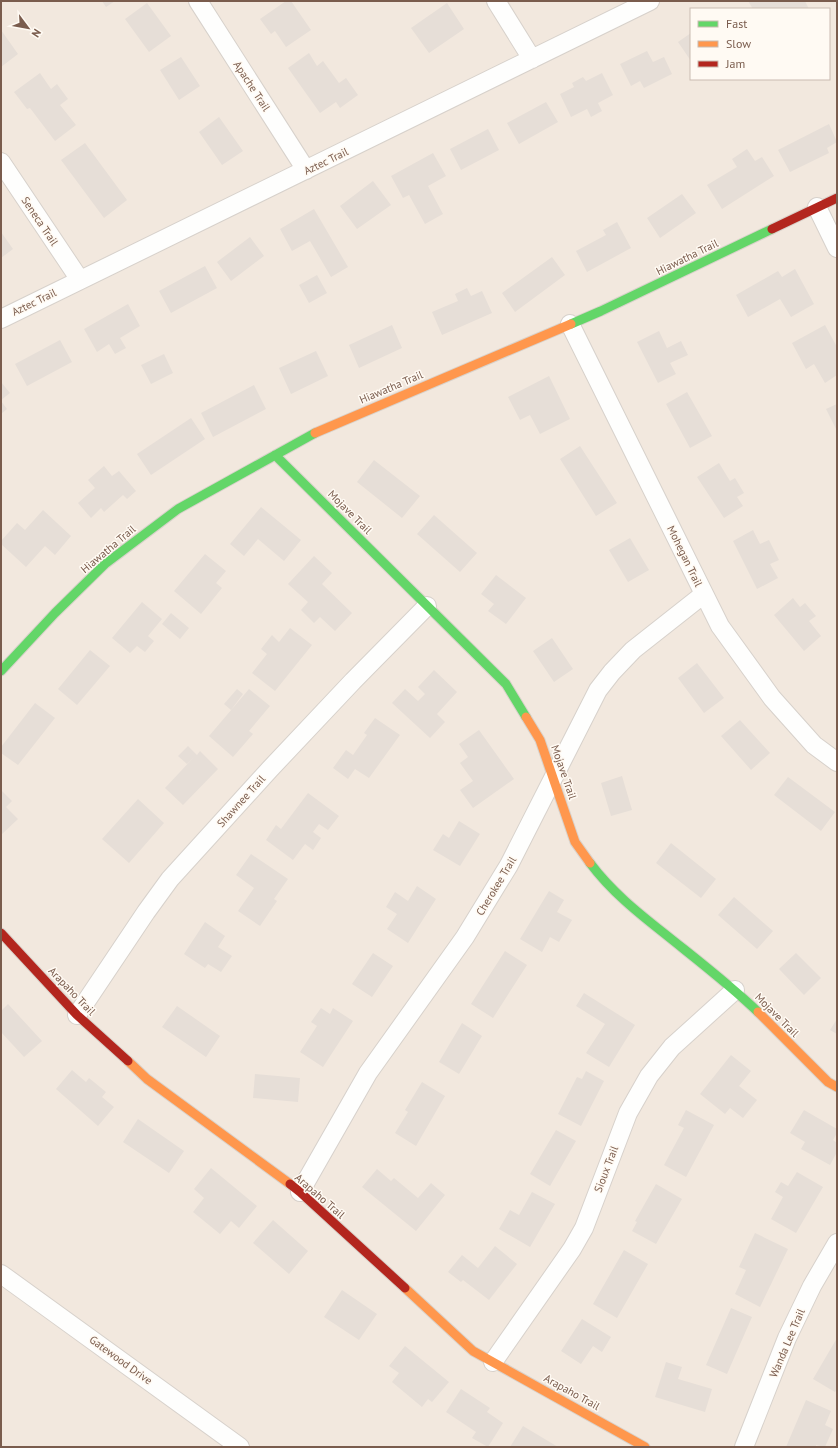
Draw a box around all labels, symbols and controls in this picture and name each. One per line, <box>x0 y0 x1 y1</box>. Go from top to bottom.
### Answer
north arrow <box>8 8 48 48</box>
legend <box>690 8 830 80</box>
text: Fast <box>726 16 747 31</box>
text: N <box>29 27 44 40</box>
text: Slow <box>726 36 751 51</box>
text: Jam <box>725 56 745 71</box>
street label: Apache Trail <box>231 58 274 115</box>
street label: Aztec Trail <box>301 144 351 178</box>
street label: Seneca Trail <box>18 194 62 249</box>
street label: Hiawatha Trail <box>654 236 721 278</box>
street label: Aztec Trail <box>9 285 59 319</box>
street label: Hiawatha Trail <box>357 367 425 407</box>
street label: Mojave Trail <box>325 487 376 538</box>
street label: Hiawatha Trail <box>78 521 139 576</box>
street label: Mohegan Trail <box>664 523 706 590</box>
street label: Mojave Trail <box>548 743 580 802</box>
street label: Shawnee Trail <box>214 771 269 830</box>
street label: Cherokee Trail <box>473 853 520 918</box>
street label: Arapaho Trail <box>45 964 99 1019</box>
street label: Mojave Trail <box>752 990 803 1041</box>
street label: Sioux Trail <box>591 1143 622 1194</box>
street label: Arapaho Trail <box>292 1170 349 1222</box>
street label: Wanda Lee Trail <box>766 1306 808 1380</box>
street label: Gatewood Drive <box>87 1332 156 1388</box>
street label: Arapaho Trail <box>542 1371 603 1413</box>

